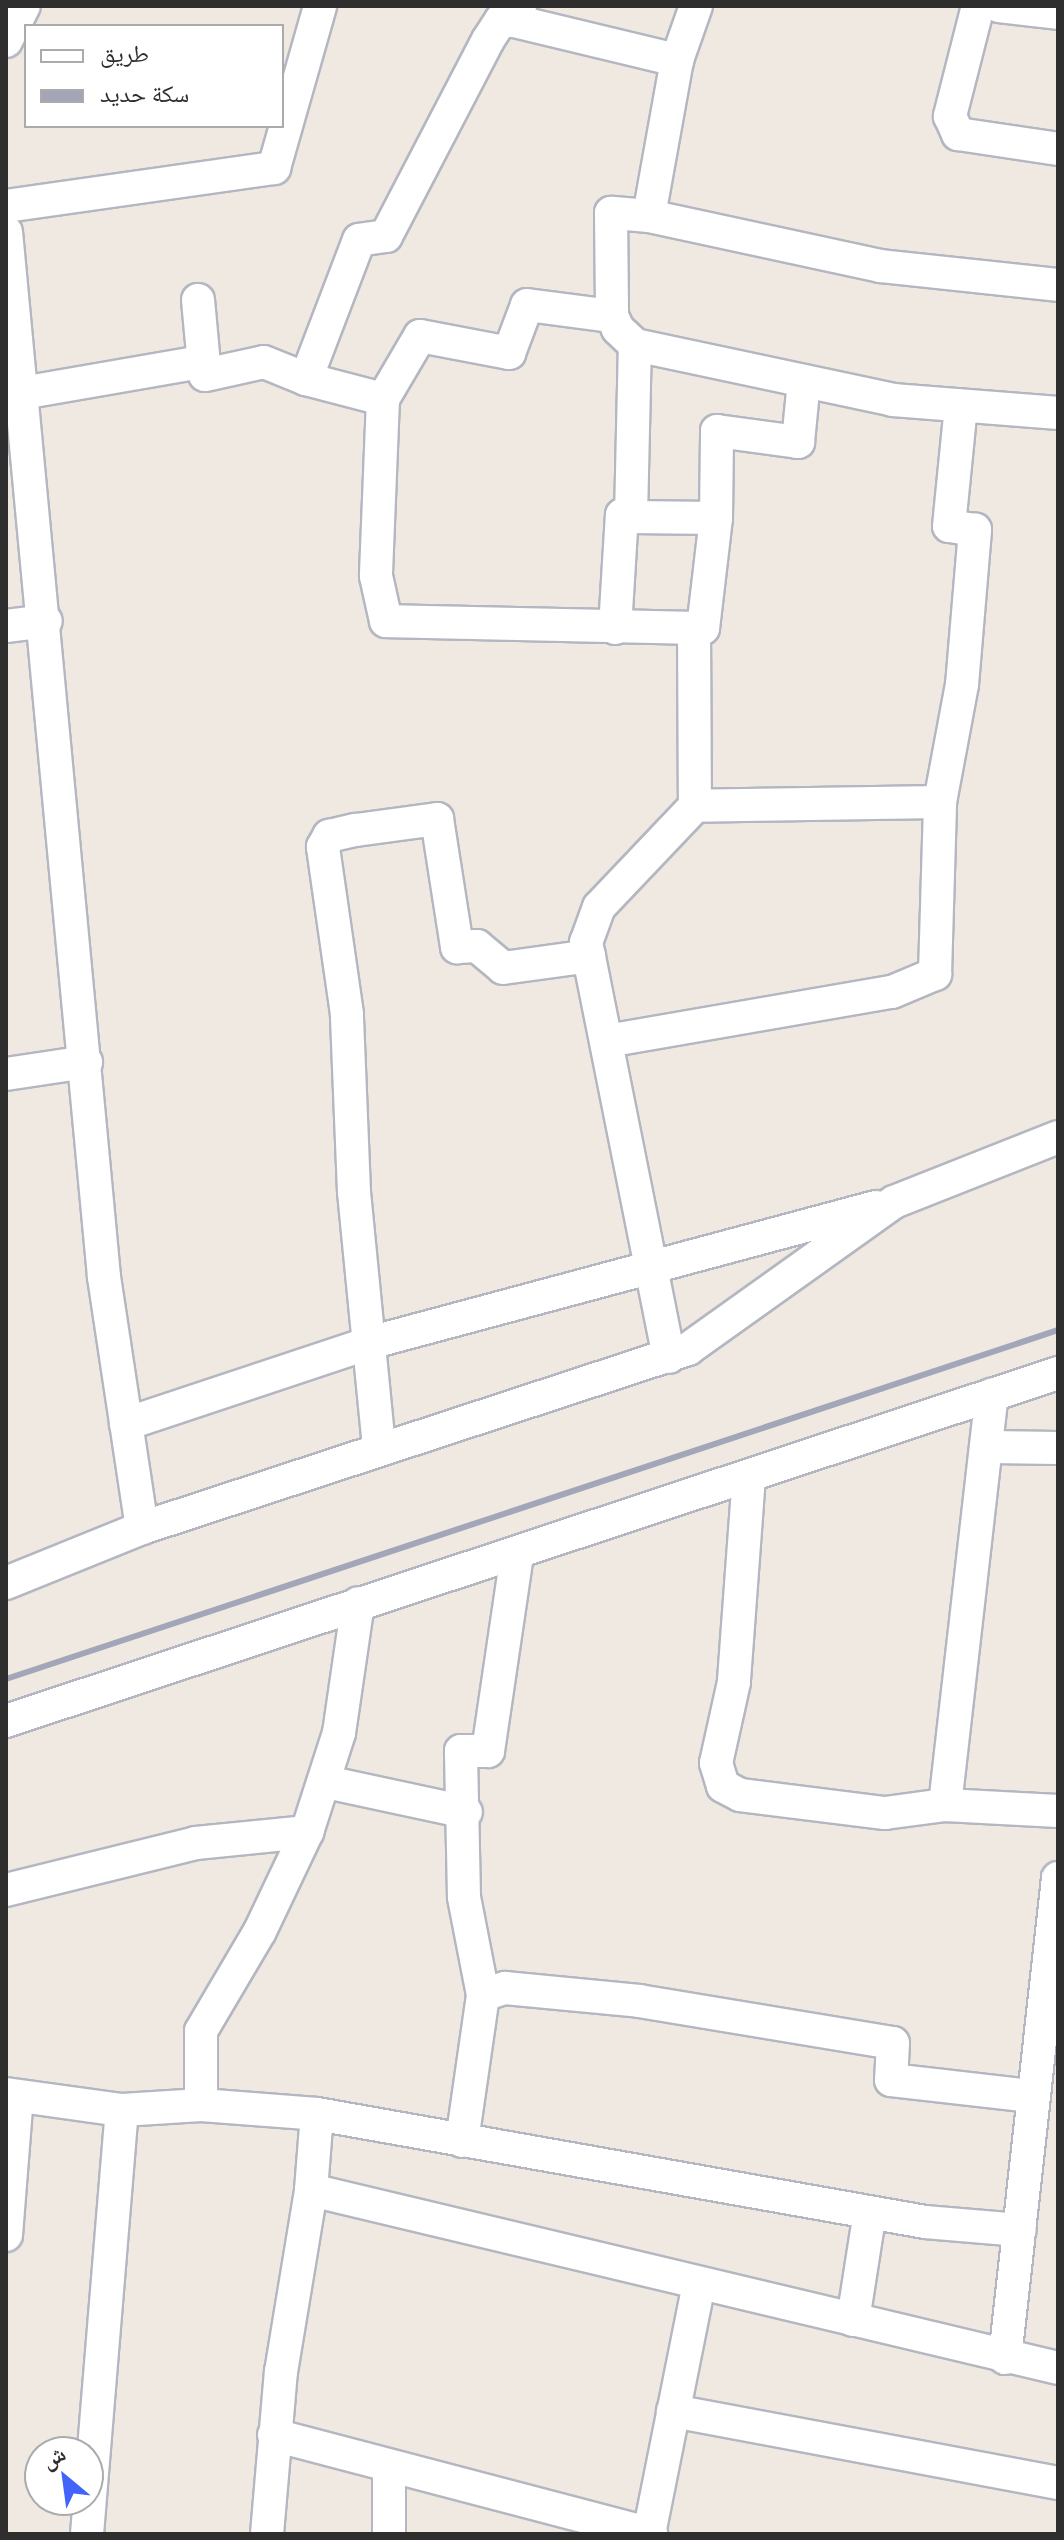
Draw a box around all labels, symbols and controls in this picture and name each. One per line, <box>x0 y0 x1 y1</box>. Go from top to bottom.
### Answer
legend <box>24 24 284 128</box>
text: طريق <box>100 37 149 69</box>
text: سكة حديد <box>100 77 189 109</box>
north arrow <box>24 2436 104 2516</box>
text: ش <box>36 2438 71 2476</box>

